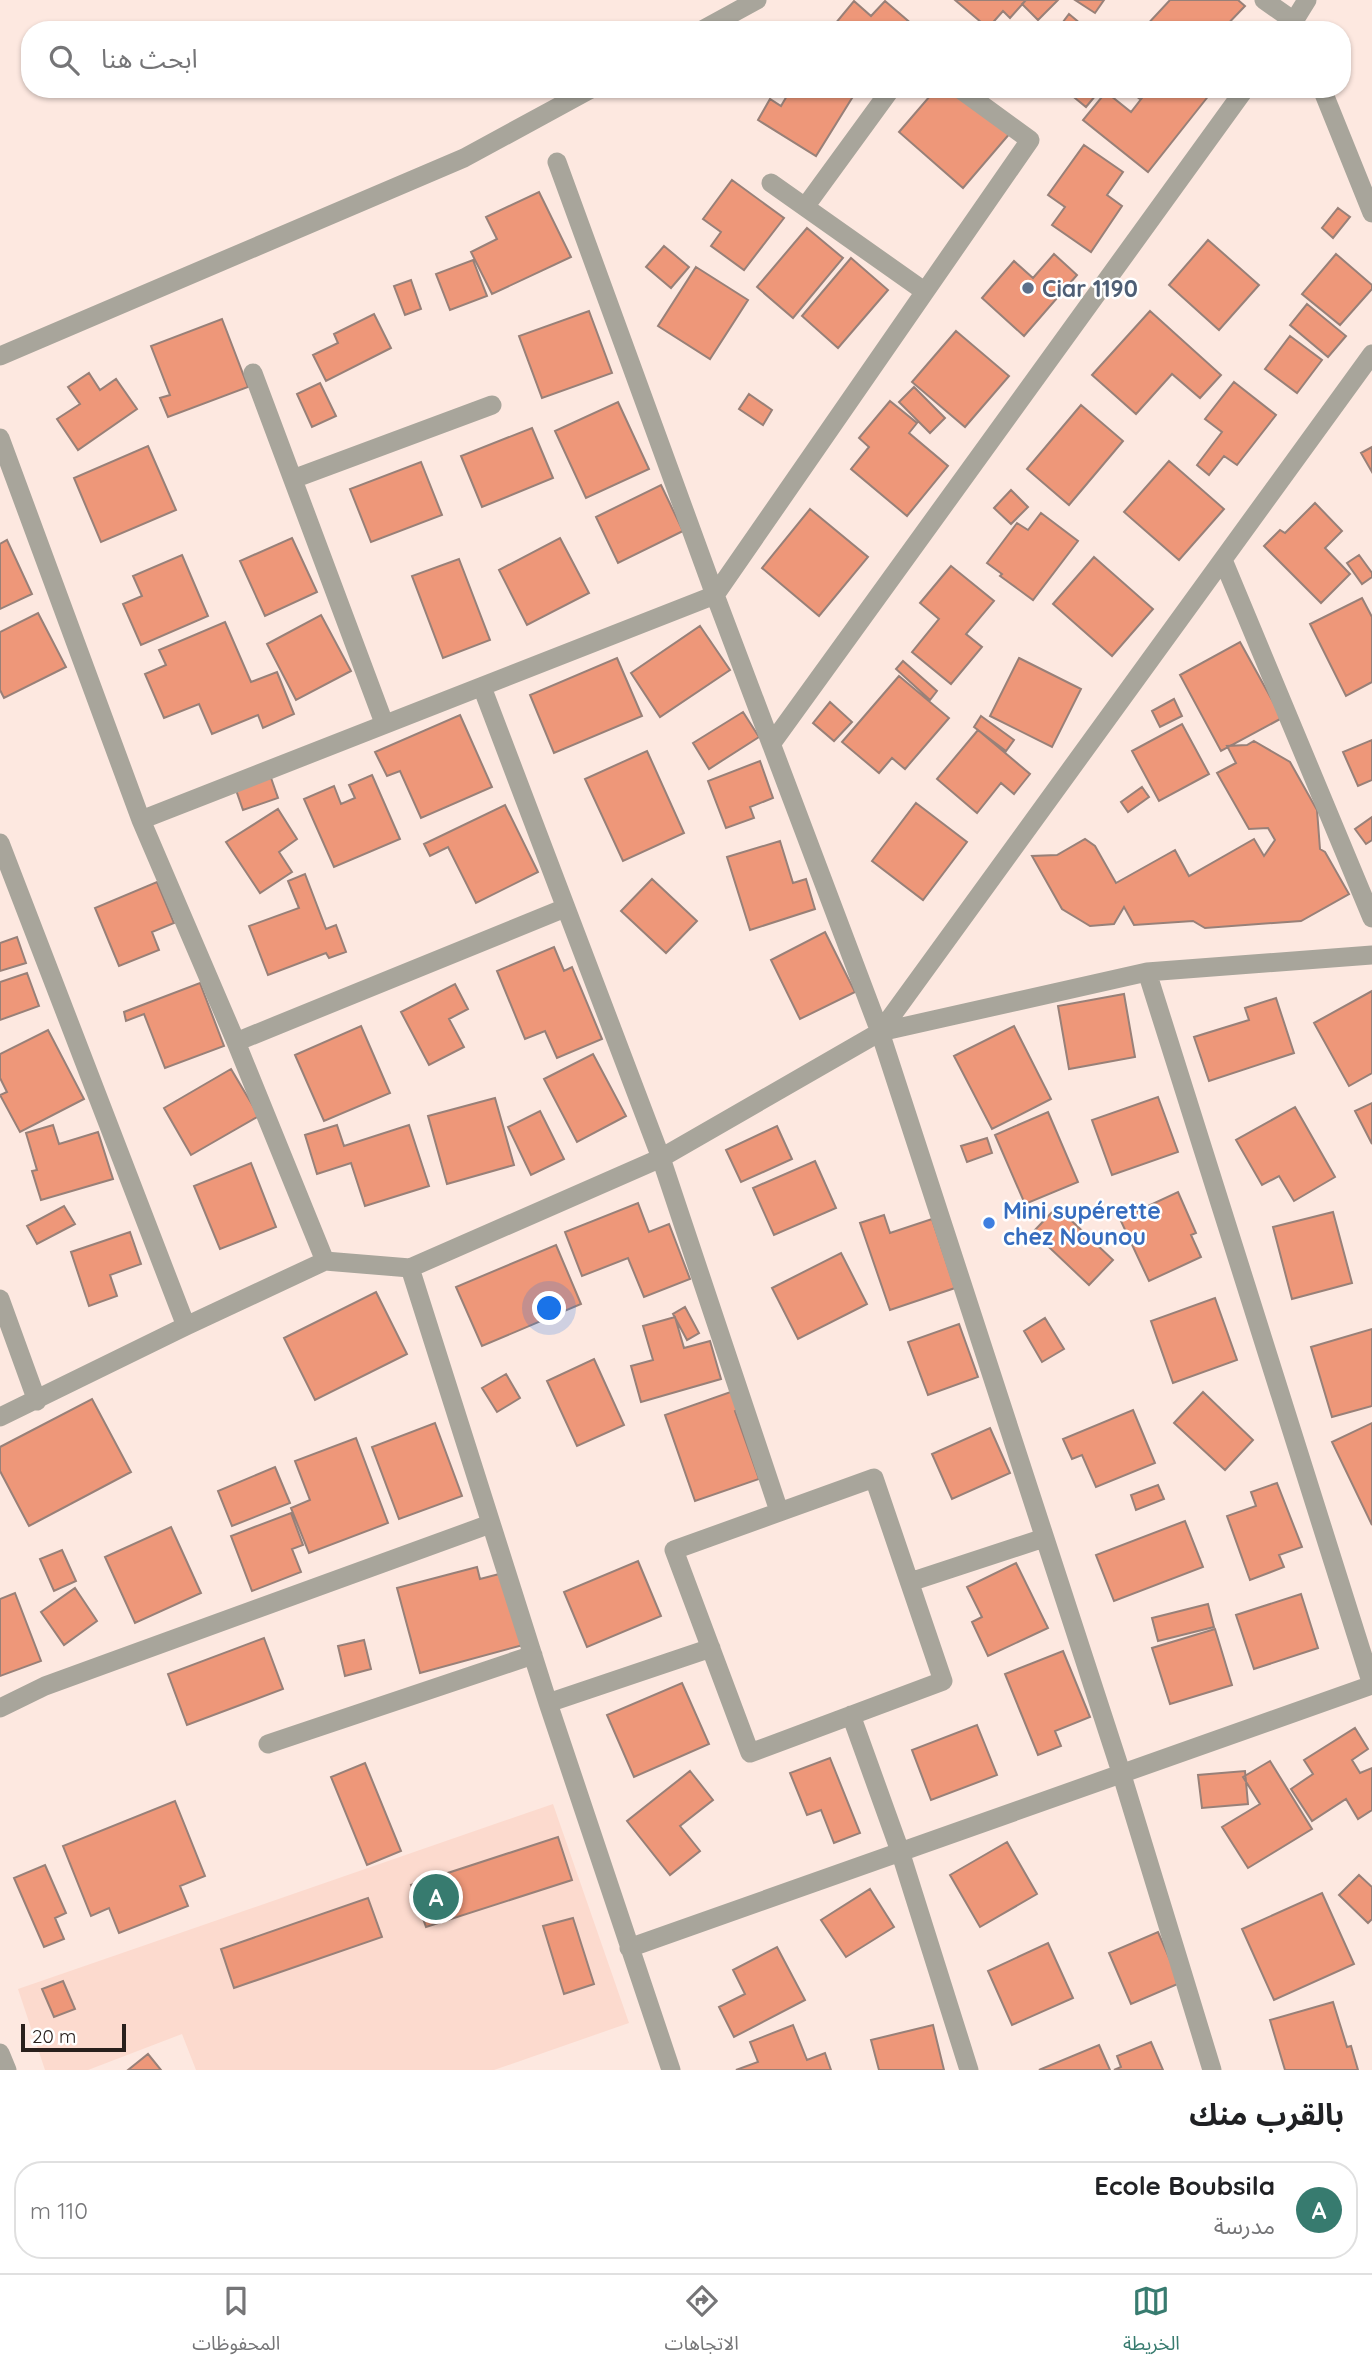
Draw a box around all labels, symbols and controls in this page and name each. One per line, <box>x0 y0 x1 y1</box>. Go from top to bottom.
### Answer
search box <box>21 21 1351 98</box>
icon: search <box>45 41 83 79</box>
text: ابحث هنا <box>101 42 198 75</box>
place label: Ciar 1190 <box>1042 274 1138 303</box>
marker: Ciar 1190 <box>1020 280 1036 296</box>
place label: Mini supérette chez Nounou <box>1003 1196 1161 1251</box>
marker: Mini supérette chez Nounou <box>981 1215 997 1231</box>
your location <box>532 1291 566 1325</box>
pin: A <box>413 1871 459 1923</box>
scale bar <box>21 2021 126 2053</box>
text: 20 m <box>32 2024 76 2048</box>
text: بالقرب منك <box>1189 2095 1344 2133</box>
text: Ecole Boubsila <box>1094 2169 1275 2202</box>
text: 110 m <box>30 2196 88 2225</box>
text: A <box>1312 2196 1326 2225</box>
text: مدرسة <box>1214 2211 1275 2240</box>
tab: المحفوظات <box>192 2282 280 2364</box>
tab: الاتجاهات <box>665 2282 739 2364</box>
tab: الخريطة <box>1123 2282 1180 2364</box>

